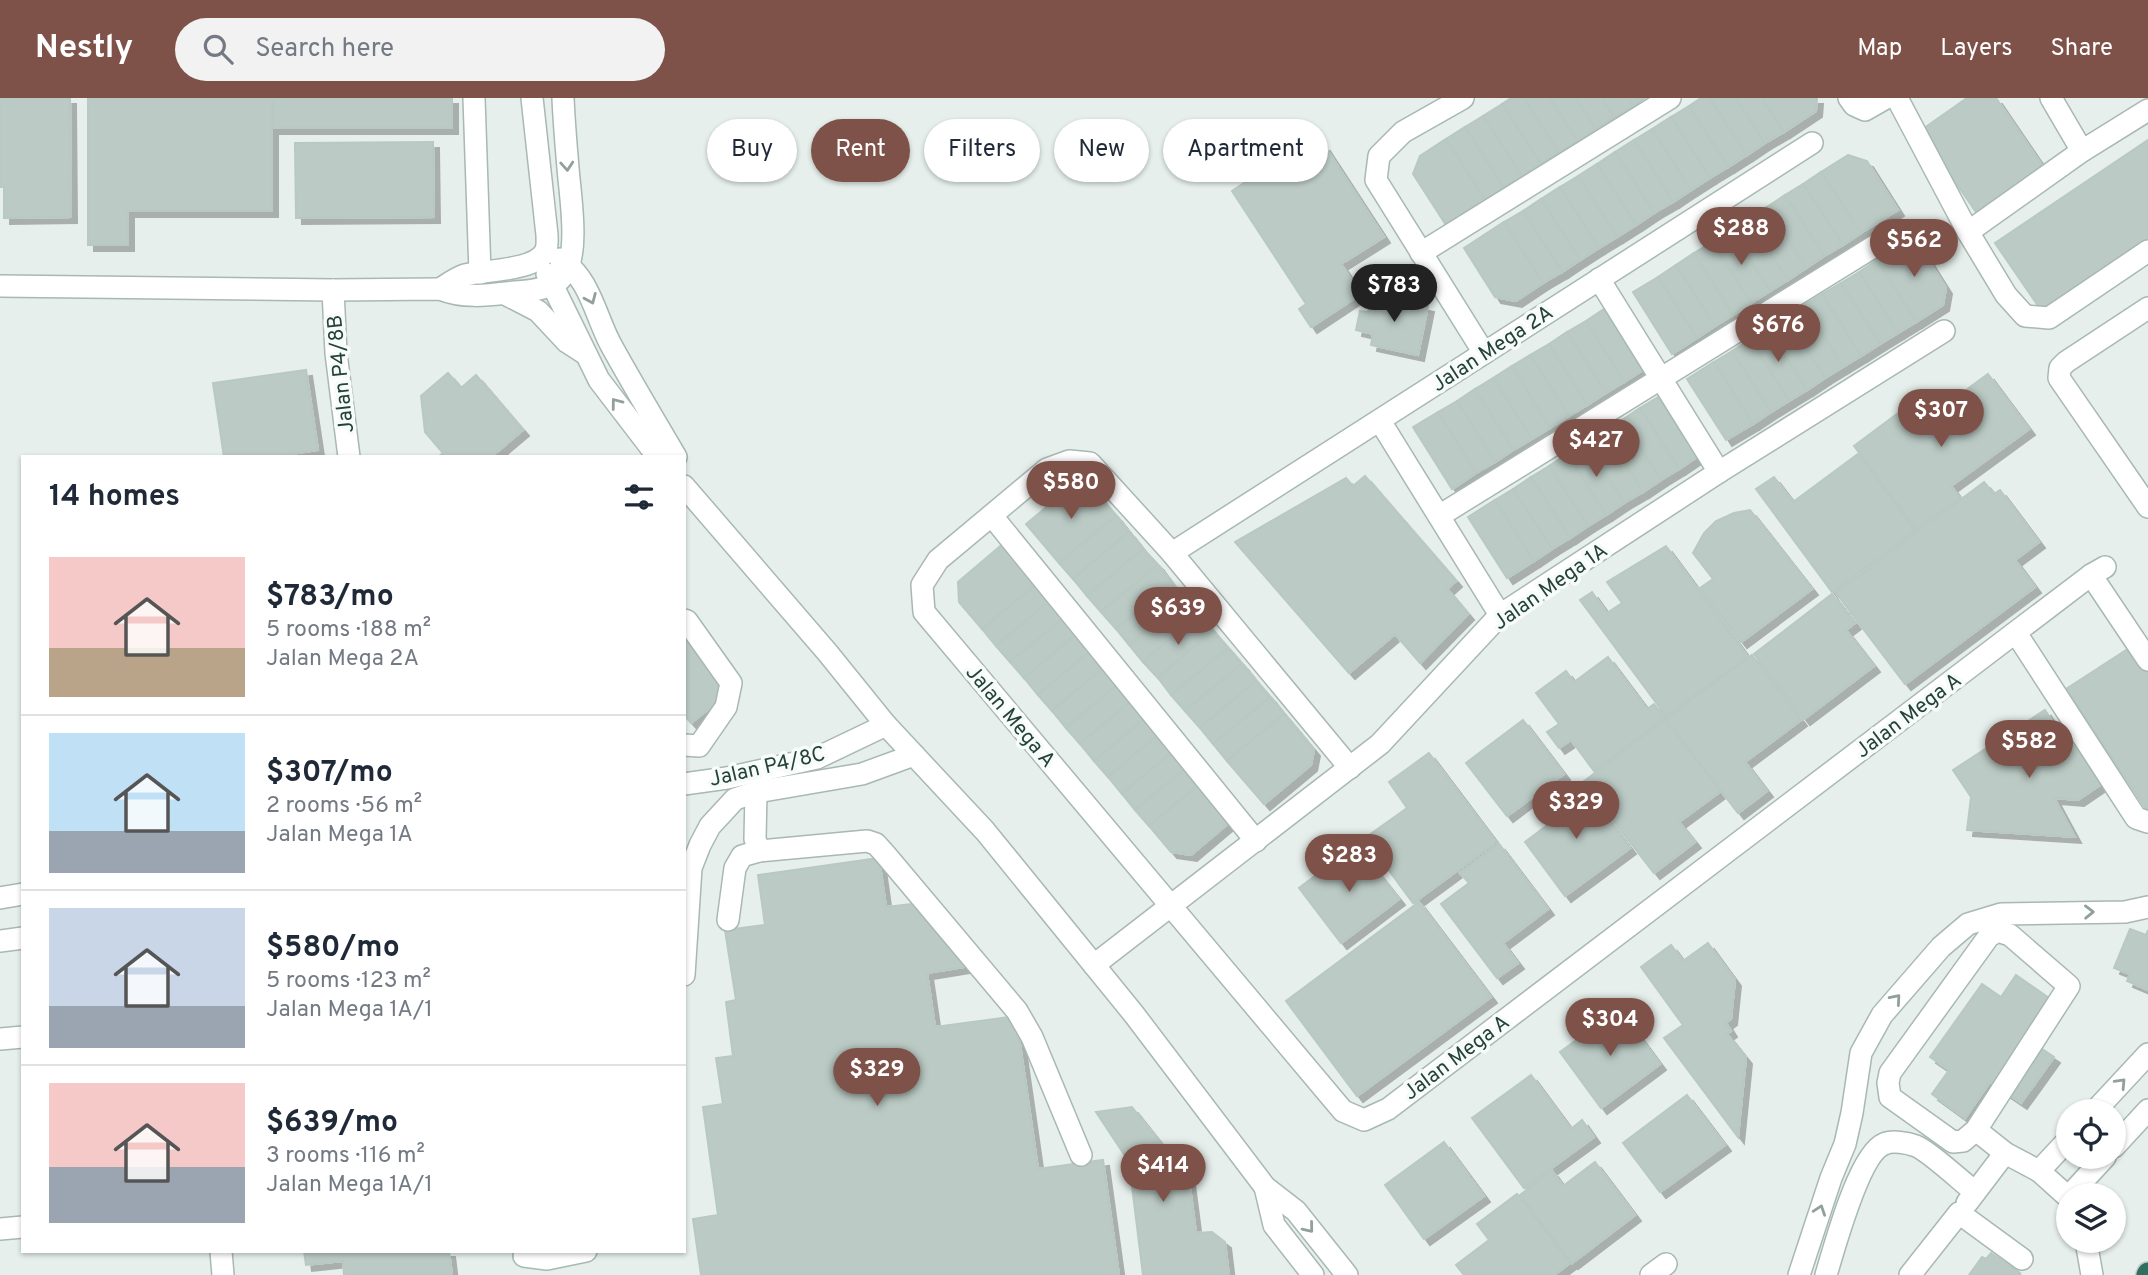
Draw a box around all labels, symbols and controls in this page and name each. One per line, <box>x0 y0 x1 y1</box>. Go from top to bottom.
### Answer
search box <box>175 18 665 81</box>
text: Nestly <box>35 28 133 70</box>
icon: search <box>199 30 237 68</box>
text: Search here <box>255 33 394 66</box>
text: Map <box>1857 34 1902 64</box>
text: Layers <box>1940 34 2012 64</box>
text: Share <box>2050 34 2113 64</box>
chip: Buy <box>707 119 797 182</box>
chip: Rent <box>811 119 910 182</box>
chip: Filters <box>924 119 1040 182</box>
chip: New <box>1054 119 1149 182</box>
chip: Apartment <box>1163 119 1328 182</box>
one-way arrow <box>560 161 575 172</box>
pin: $288 <box>1700 208 1782 267</box>
text: $288 <box>1713 215 1769 244</box>
pin: $562 <box>1873 220 1955 279</box>
text: $562 <box>1886 227 1942 256</box>
pin: $783 <box>1353 264 1435 324</box>
text: $783 <box>1367 272 1421 301</box>
one-way arrow <box>583 292 597 304</box>
street label: Jalan Mega 2A <box>1427 300 1559 399</box>
pin: $676 <box>1737 304 1819 364</box>
text: $676 <box>1751 312 1805 341</box>
street label: Jalan P4/8B <box>322 313 361 434</box>
pin: $307 <box>1900 390 1982 449</box>
text: $307 <box>1914 397 1968 426</box>
one-way arrow <box>612 398 624 411</box>
pin: $427 <box>1555 420 1637 479</box>
text: $427 <box>1569 427 1623 456</box>
pin: $580 <box>1030 462 1112 521</box>
text: $580 <box>1042 469 1100 498</box>
icon: filters <box>620 478 658 516</box>
text: 14 homes <box>49 479 180 516</box>
street label: Jalan Mega 1A <box>1488 538 1614 637</box>
text: $783/mo <box>266 579 394 616</box>
icon: home <box>105 585 189 669</box>
pin: $639 <box>1137 588 1219 647</box>
text: $639 <box>1150 595 1206 624</box>
text: 5 rooms · 188 m² <box>266 616 431 645</box>
text: Jalan Mega 2A <box>266 645 419 674</box>
street label: Jalan Mega A <box>959 660 1061 774</box>
street label: Jalan Mega A <box>1850 667 1967 765</box>
pin: $582 <box>1988 720 2070 780</box>
text: $582 <box>2001 728 2057 757</box>
street label: Jalan P4/8C <box>707 741 828 794</box>
text: $307/mo <box>266 755 393 792</box>
icon: home <box>105 761 189 845</box>
pin: $329 <box>1535 782 1617 841</box>
text: $329 <box>1548 789 1604 818</box>
text: 2 rooms · 56 m² <box>266 792 422 821</box>
text: Jalan Mega 1A <box>266 821 413 850</box>
pin: $283 <box>1308 834 1390 894</box>
text: $283 <box>1321 842 1377 871</box>
one-way arrow <box>2085 904 2095 920</box>
text: $580/mo <box>266 930 400 967</box>
icon: home <box>105 936 189 1020</box>
text: 5 rooms · 123 m² <box>266 967 431 996</box>
one-way arrow <box>1888 995 1900 1008</box>
text: Jalan Mega 1A/1 <box>266 996 433 1025</box>
pin: $304 <box>1569 998 1651 1058</box>
text: $304 <box>1581 1006 1639 1035</box>
street label: Jalan Mega A <box>1398 1009 1515 1107</box>
pin: $329 <box>836 1048 918 1108</box>
text: $329 <box>849 1056 905 1085</box>
one-way arrow <box>2113 1078 2126 1091</box>
map controls <box>2056 1099 2126 1253</box>
button: locate <box>2056 1099 2126 1169</box>
text: $639/mo <box>266 1105 398 1142</box>
icon: home <box>105 1111 189 1195</box>
text: 3 rooms · 116 m² <box>266 1142 425 1171</box>
pin: $414 <box>1122 1144 1204 1204</box>
text: $414 <box>1137 1152 1189 1181</box>
text: Jalan Mega 1A/1 <box>266 1171 433 1200</box>
button: layers <box>2056 1183 2126 1253</box>
one-way arrow <box>1812 1205 1826 1217</box>
one-way arrow <box>1301 1220 1314 1232</box>

